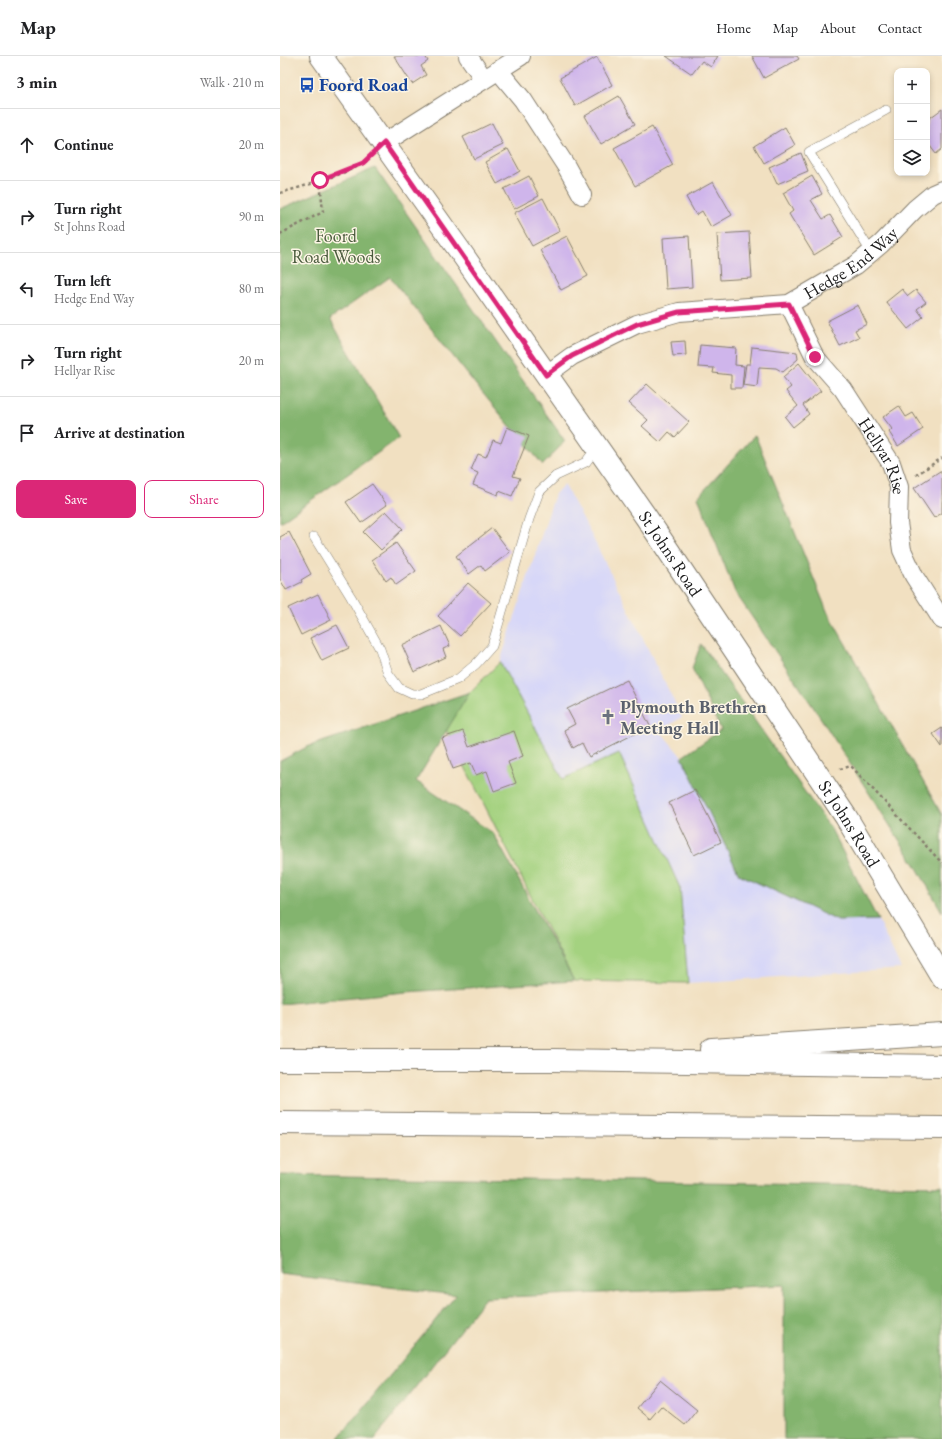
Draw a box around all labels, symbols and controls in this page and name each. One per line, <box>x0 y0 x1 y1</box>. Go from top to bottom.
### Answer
text: Map <box>20 15 56 40</box>
text: Home <box>716 19 751 37</box>
text: Map <box>773 19 798 37</box>
text: About <box>820 19 856 37</box>
text: Contact <box>878 19 922 37</box>
map controls <box>894 68 930 176</box>
button: + <box>894 68 930 104</box>
text: 3 min <box>16 71 57 93</box>
place label: Foord Road <box>319 73 408 96</box>
text: Walk · 210 m <box>200 74 264 91</box>
bus stop icon: Foord Road <box>298 76 316 94</box>
button: − <box>894 104 930 140</box>
icon: ahead <box>16 134 38 156</box>
text: Continue <box>54 135 114 154</box>
text: 20 m <box>239 136 264 153</box>
button: layers <box>894 140 930 176</box>
route start <box>311 171 329 189</box>
text: Turn right <box>54 199 122 218</box>
icon: right <box>16 206 38 228</box>
text: 90 m <box>239 208 264 225</box>
text: St Johns Road <box>54 218 125 235</box>
street label: Hedge End Way <box>799 221 903 304</box>
park label: Foord Road Woods <box>292 224 381 268</box>
text: Turn left <box>54 271 111 290</box>
icon: left <box>16 278 38 300</box>
text: 80 m <box>239 280 264 297</box>
text: Hedge End Way <box>54 290 134 307</box>
text: Turn right <box>54 343 122 362</box>
route end <box>806 348 824 366</box>
icon: right <box>16 350 38 372</box>
text: 20 m <box>239 352 264 369</box>
text: Hellyar Rise <box>54 362 115 379</box>
street label: Hellyar Rise <box>853 413 911 495</box>
icon: arrive <box>16 422 38 444</box>
text: Arrive at destination <box>54 423 185 442</box>
button: Save <box>16 480 136 518</box>
button: Share <box>144 480 264 518</box>
street label: St Johns Road <box>634 506 708 601</box>
place label: Plymouth Brethren Meeting Hall <box>620 695 767 739</box>
church icon: Plymouth Brethren Meeting Hall <box>599 708 617 726</box>
street label: St Johns Road <box>814 776 886 872</box>

